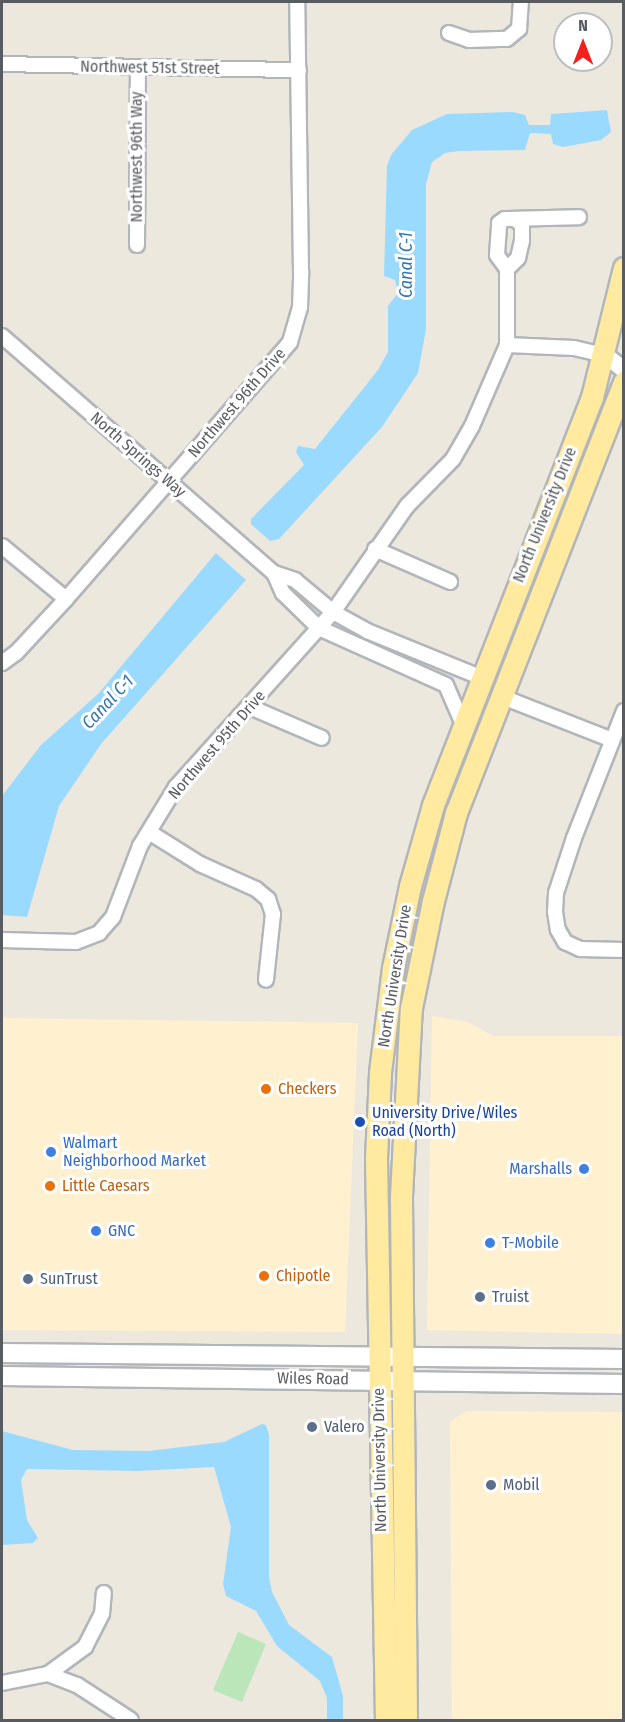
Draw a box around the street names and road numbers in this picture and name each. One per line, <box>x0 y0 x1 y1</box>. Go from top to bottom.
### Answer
street label: Northwest 51st Street <box>80 57 220 79</box>
street label: Northwest 96th Way <box>127 92 147 222</box>
street label: Northwest 96th Drive <box>184 344 290 462</box>
street label: North Springs Way <box>86 408 190 502</box>
street label: North University Drive <box>509 445 581 585</box>
street label: Northwest 95th Drive <box>165 687 269 803</box>
street label: North University Drive <box>374 903 416 1049</box>
street label: Wiles Road <box>277 1369 349 1389</box>
street label: North University Drive <box>369 1388 391 1532</box>

